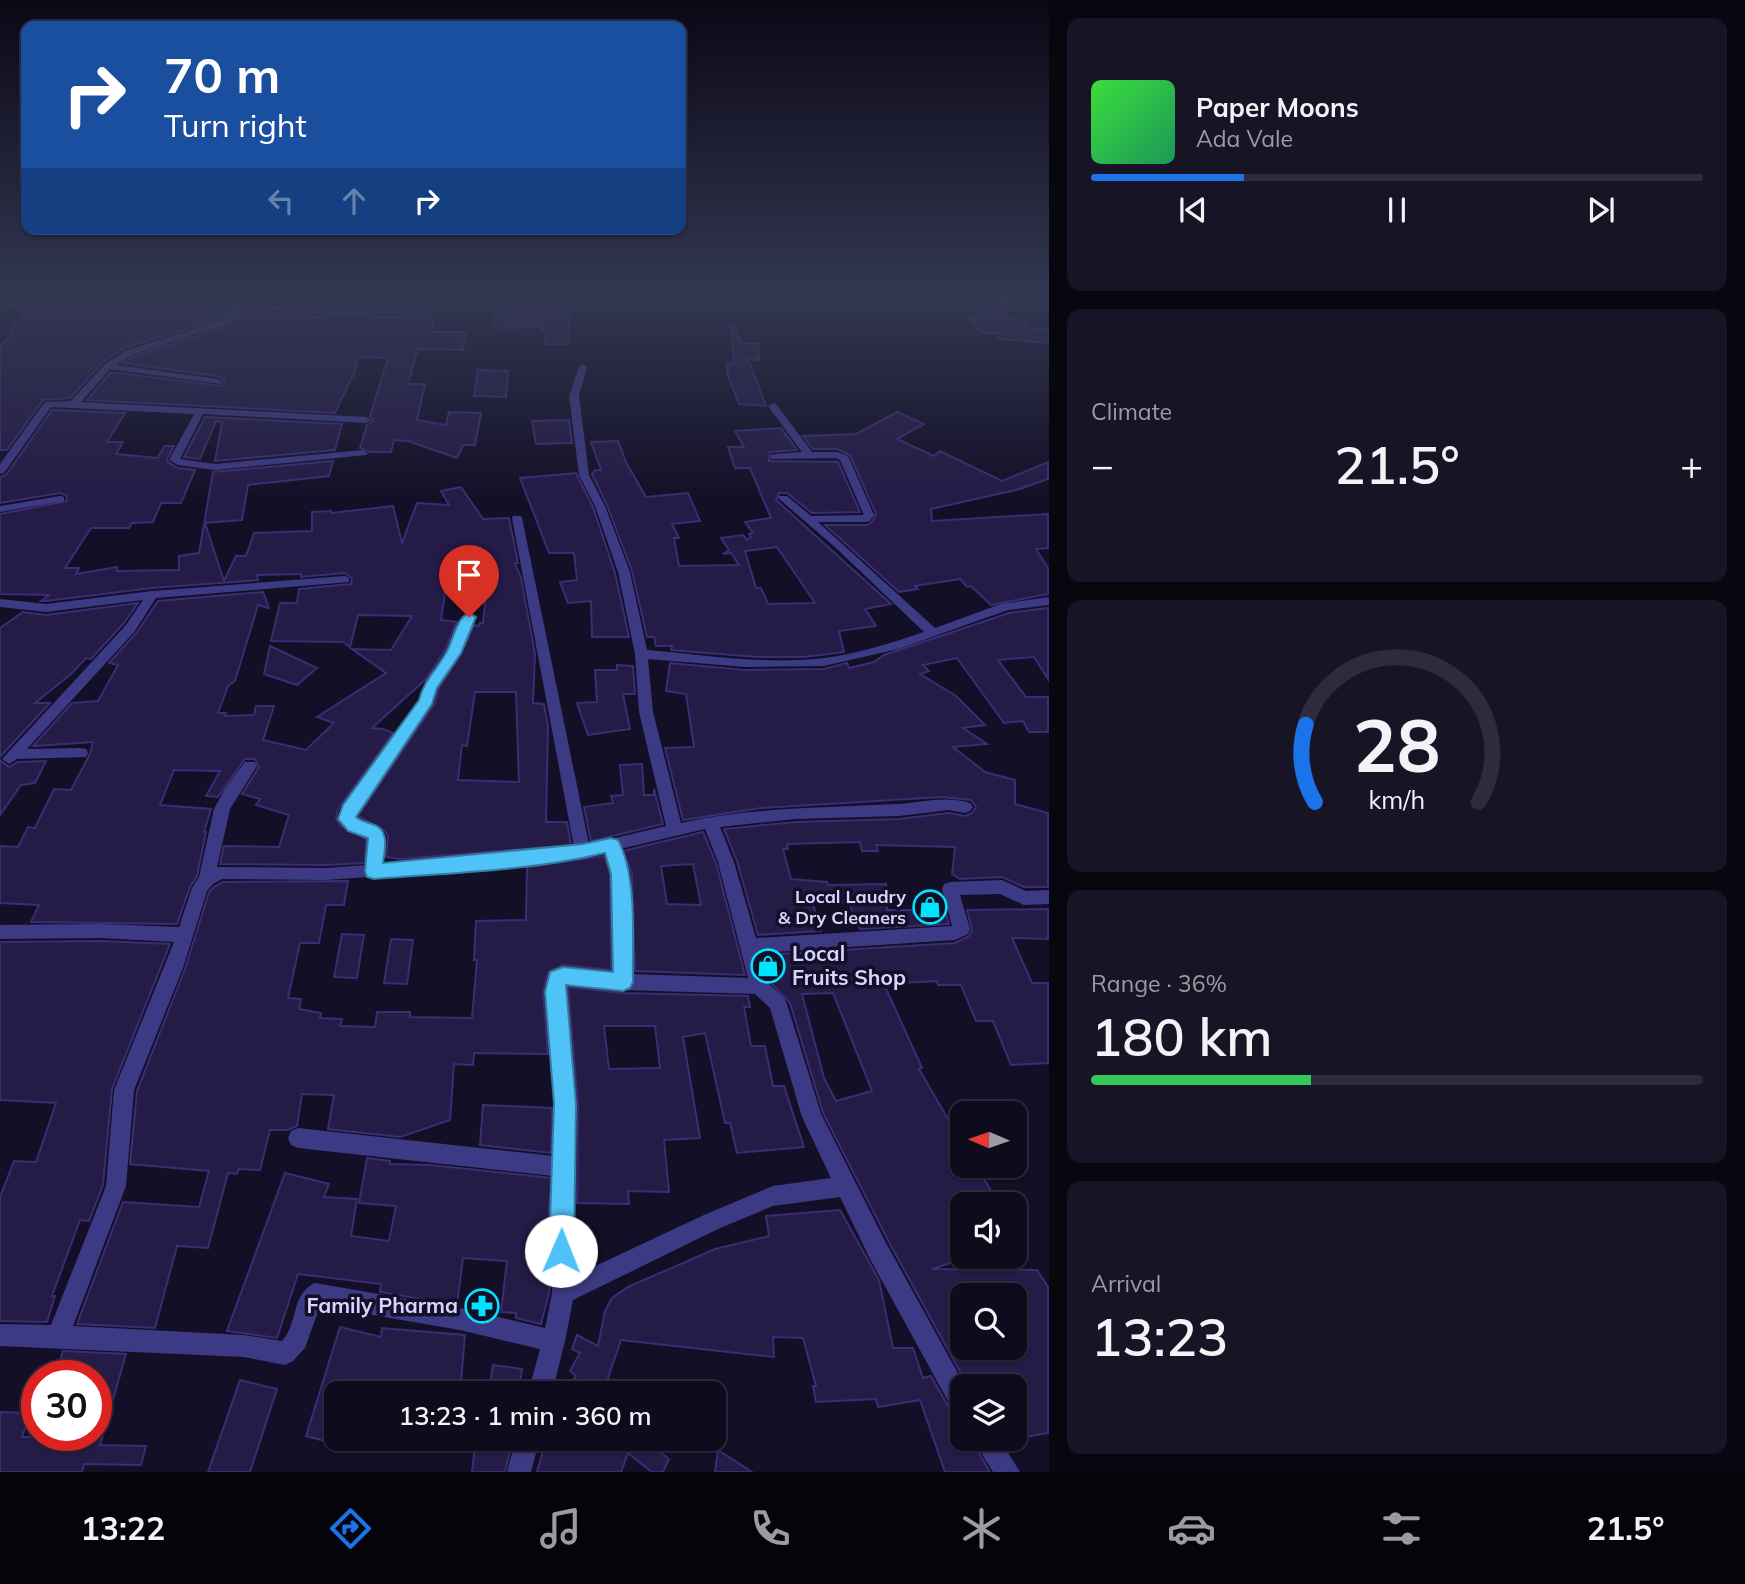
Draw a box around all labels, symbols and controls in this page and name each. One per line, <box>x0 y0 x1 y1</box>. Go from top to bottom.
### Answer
text: 70 m <box>164 44 280 105</box>
icon: right <box>49 49 140 140</box>
text: Paper Moons <box>1196 91 1359 124</box>
text: Turn right <box>164 105 307 145</box>
text: Ada Vale <box>1196 124 1293 153</box>
icon: left <box>262 182 300 220</box>
icon: ahead <box>335 182 373 220</box>
icon: right <box>408 182 446 220</box>
icon: previous <box>1174 191 1212 229</box>
icon: pause <box>1378 191 1416 229</box>
icon: next <box>1582 191 1620 229</box>
text: Climate <box>1091 397 1172 426</box>
text: 21.5° <box>1334 432 1460 497</box>
text: − <box>1091 441 1114 489</box>
text: + <box>1680 441 1703 489</box>
pin <box>439 545 499 617</box>
icon: arrive <box>450 556 488 594</box>
text: 28 <box>1353 699 1441 790</box>
text: km/h <box>1369 784 1425 815</box>
place label: Local Laudry & Dry Cleaners <box>778 885 906 929</box>
shop icon: Local Laudry & Dry Cleaners <box>911 888 949 926</box>
place label: Local Fruits Shop <box>792 940 906 990</box>
shop icon: Local Fruits Shop <box>749 947 787 985</box>
text: Range · 36% <box>1091 969 1227 998</box>
text: 180 km <box>1091 1004 1272 1069</box>
north arrow <box>950 1101 1027 1178</box>
map controls <box>950 1101 1027 1451</box>
button: sound <box>950 1192 1027 1269</box>
position arrow <box>524 1214 598 1288</box>
text: Arrival <box>1091 1269 1161 1298</box>
button: search <box>950 1283 1027 1360</box>
pharmacy icon: Family Pharma <box>463 1287 501 1325</box>
place label: Family Pharma <box>307 1292 458 1318</box>
text: 13:23 <box>1091 1304 1228 1369</box>
speed limit sign: 30 <box>21 1360 112 1451</box>
button: layers <box>950 1374 1027 1451</box>
text: 13:23 · 1 min · 360 m <box>398 1399 652 1432</box>
icon: directions <box>326 1504 375 1553</box>
icon: music <box>536 1504 585 1553</box>
icon: phone <box>746 1504 795 1553</box>
icon: climate <box>957 1504 1006 1553</box>
icon: car <box>1167 1504 1216 1553</box>
icon: filters <box>1377 1504 1426 1553</box>
text: 13:22 <box>81 1508 165 1548</box>
text: 21.5° <box>1587 1508 1664 1548</box>

